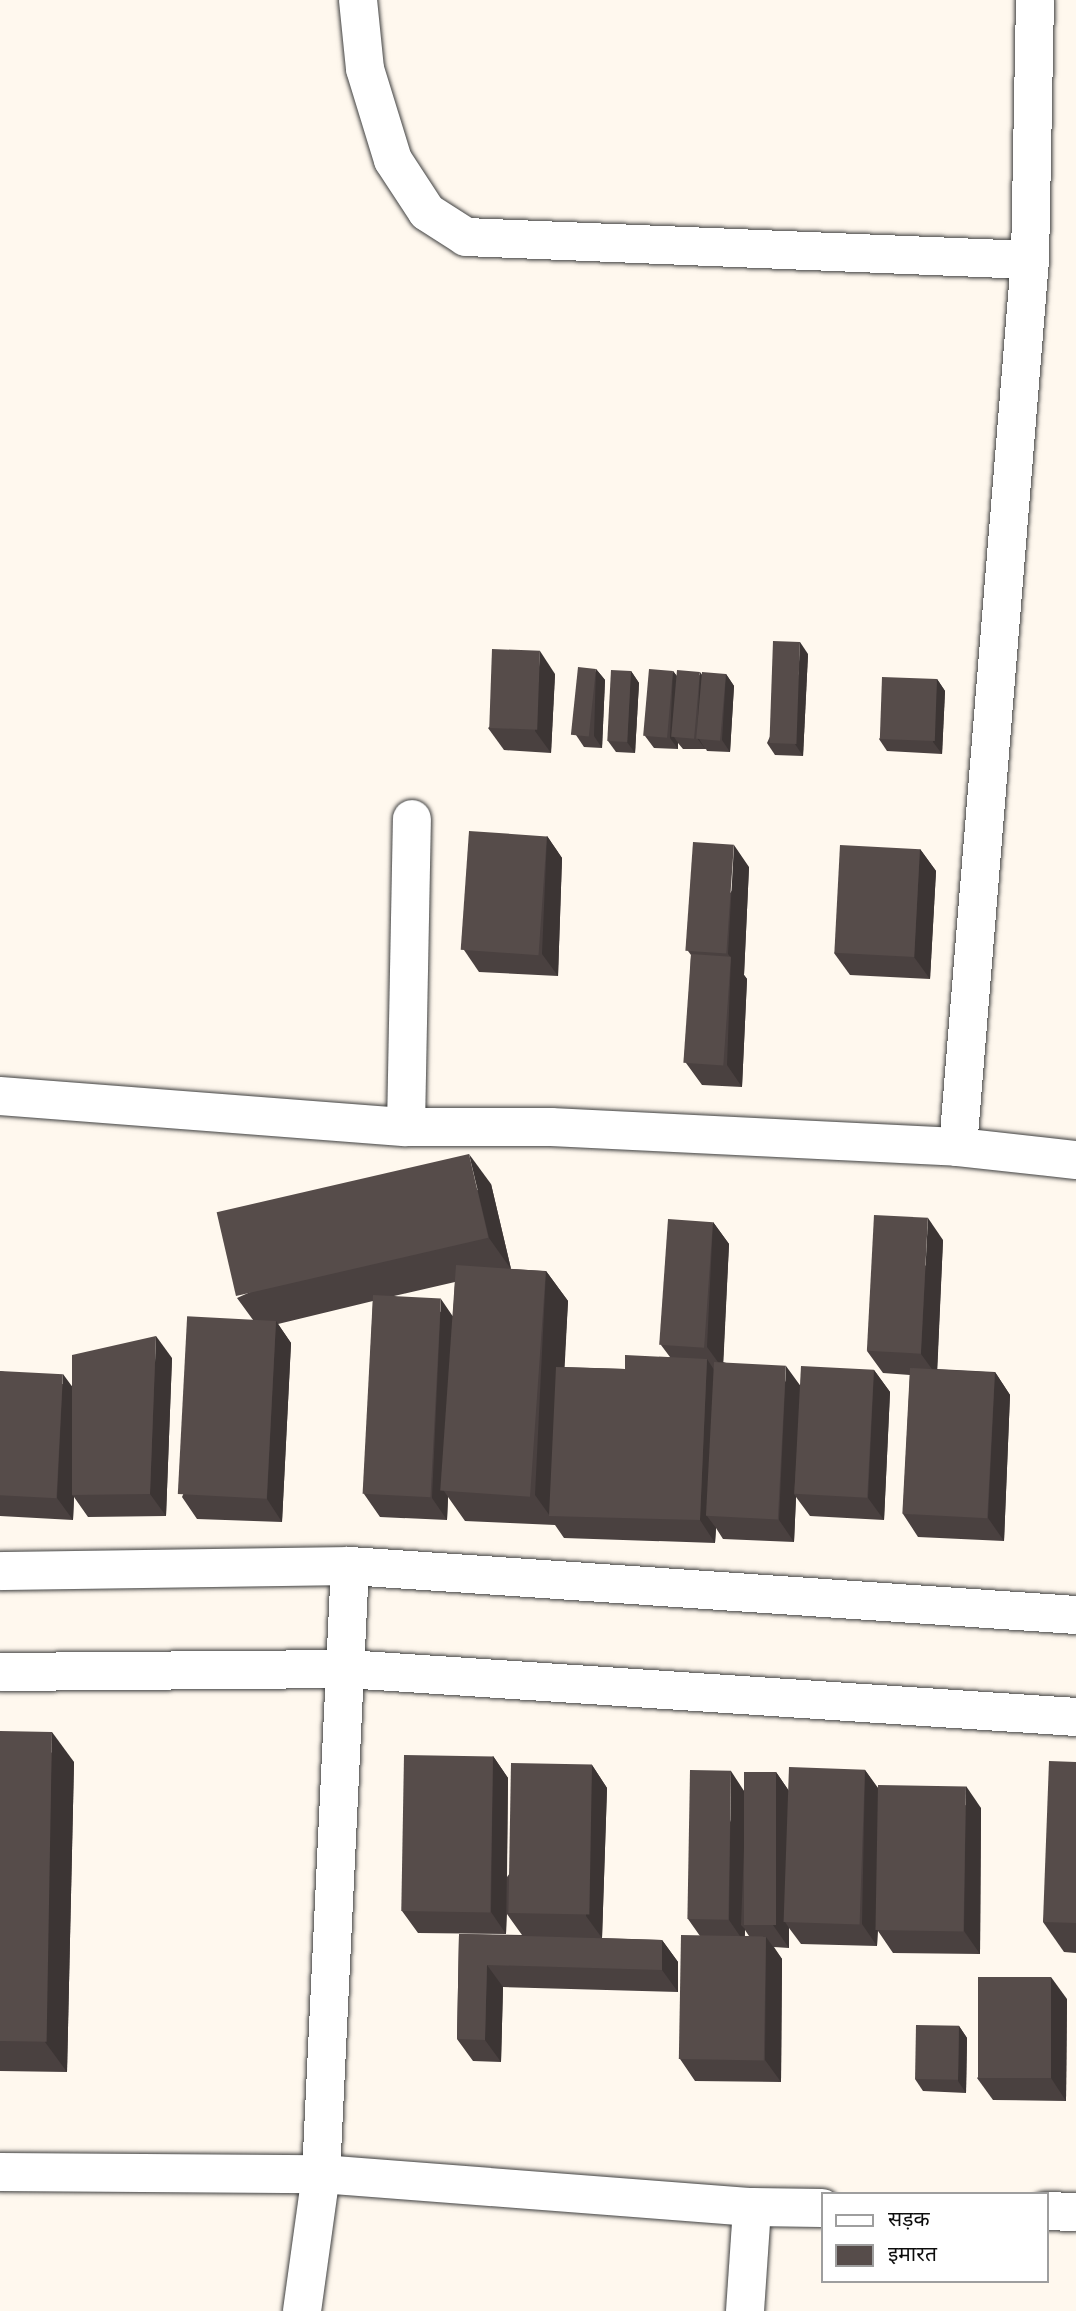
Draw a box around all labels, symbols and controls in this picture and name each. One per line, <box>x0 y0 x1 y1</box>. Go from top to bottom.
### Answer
legend <box>820 2192 1048 2283</box>
text: सड़क <box>888 2207 930 2231</box>
text: इमारत <box>888 2242 937 2266</box>

